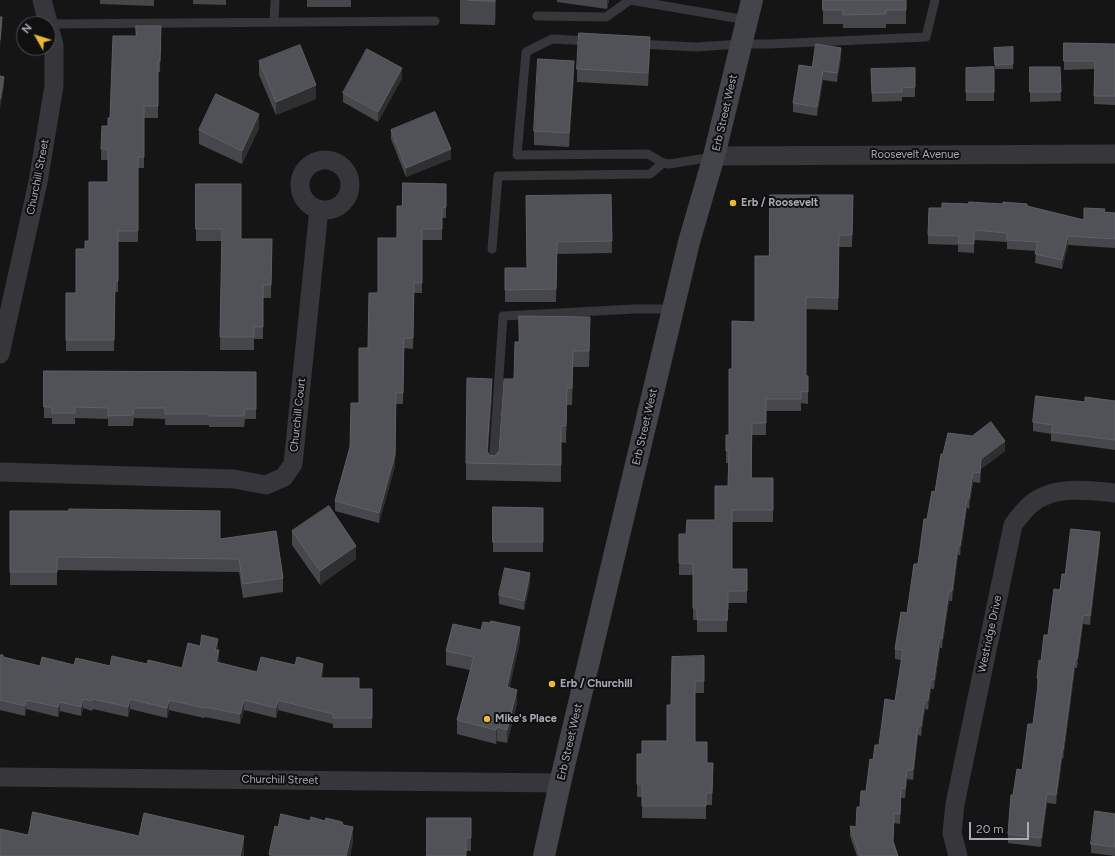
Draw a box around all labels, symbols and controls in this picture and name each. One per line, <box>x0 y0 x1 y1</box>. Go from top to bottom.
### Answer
north arrow <box>16 16 56 56</box>
text: N <box>19 21 35 36</box>
street label: Erb Street West <box>710 73 740 153</box>
street label: Churchill Street <box>24 138 52 216</box>
street label: Roosevelt Avenue <box>871 148 959 162</box>
place label: Erb / Roosevelt <box>741 196 818 210</box>
marker: Erb / Roosevelt <box>728 198 738 208</box>
street label: Churchill Court <box>288 377 308 453</box>
street label: Erb Street West <box>630 387 660 467</box>
street label: Westridge Drive <box>975 594 1005 674</box>
place label: Erb / Churchill <box>560 677 632 691</box>
marker: Erb / Churchill <box>547 679 557 689</box>
street label: Erb Street West <box>555 702 585 782</box>
place label: Mike's Place <box>495 712 557 726</box>
marker: Mike's Place <box>482 714 492 724</box>
street label: Churchill Street <box>241 773 319 787</box>
scale bar <box>971 814 1031 840</box>
text: 20 m <box>976 822 1004 836</box>

